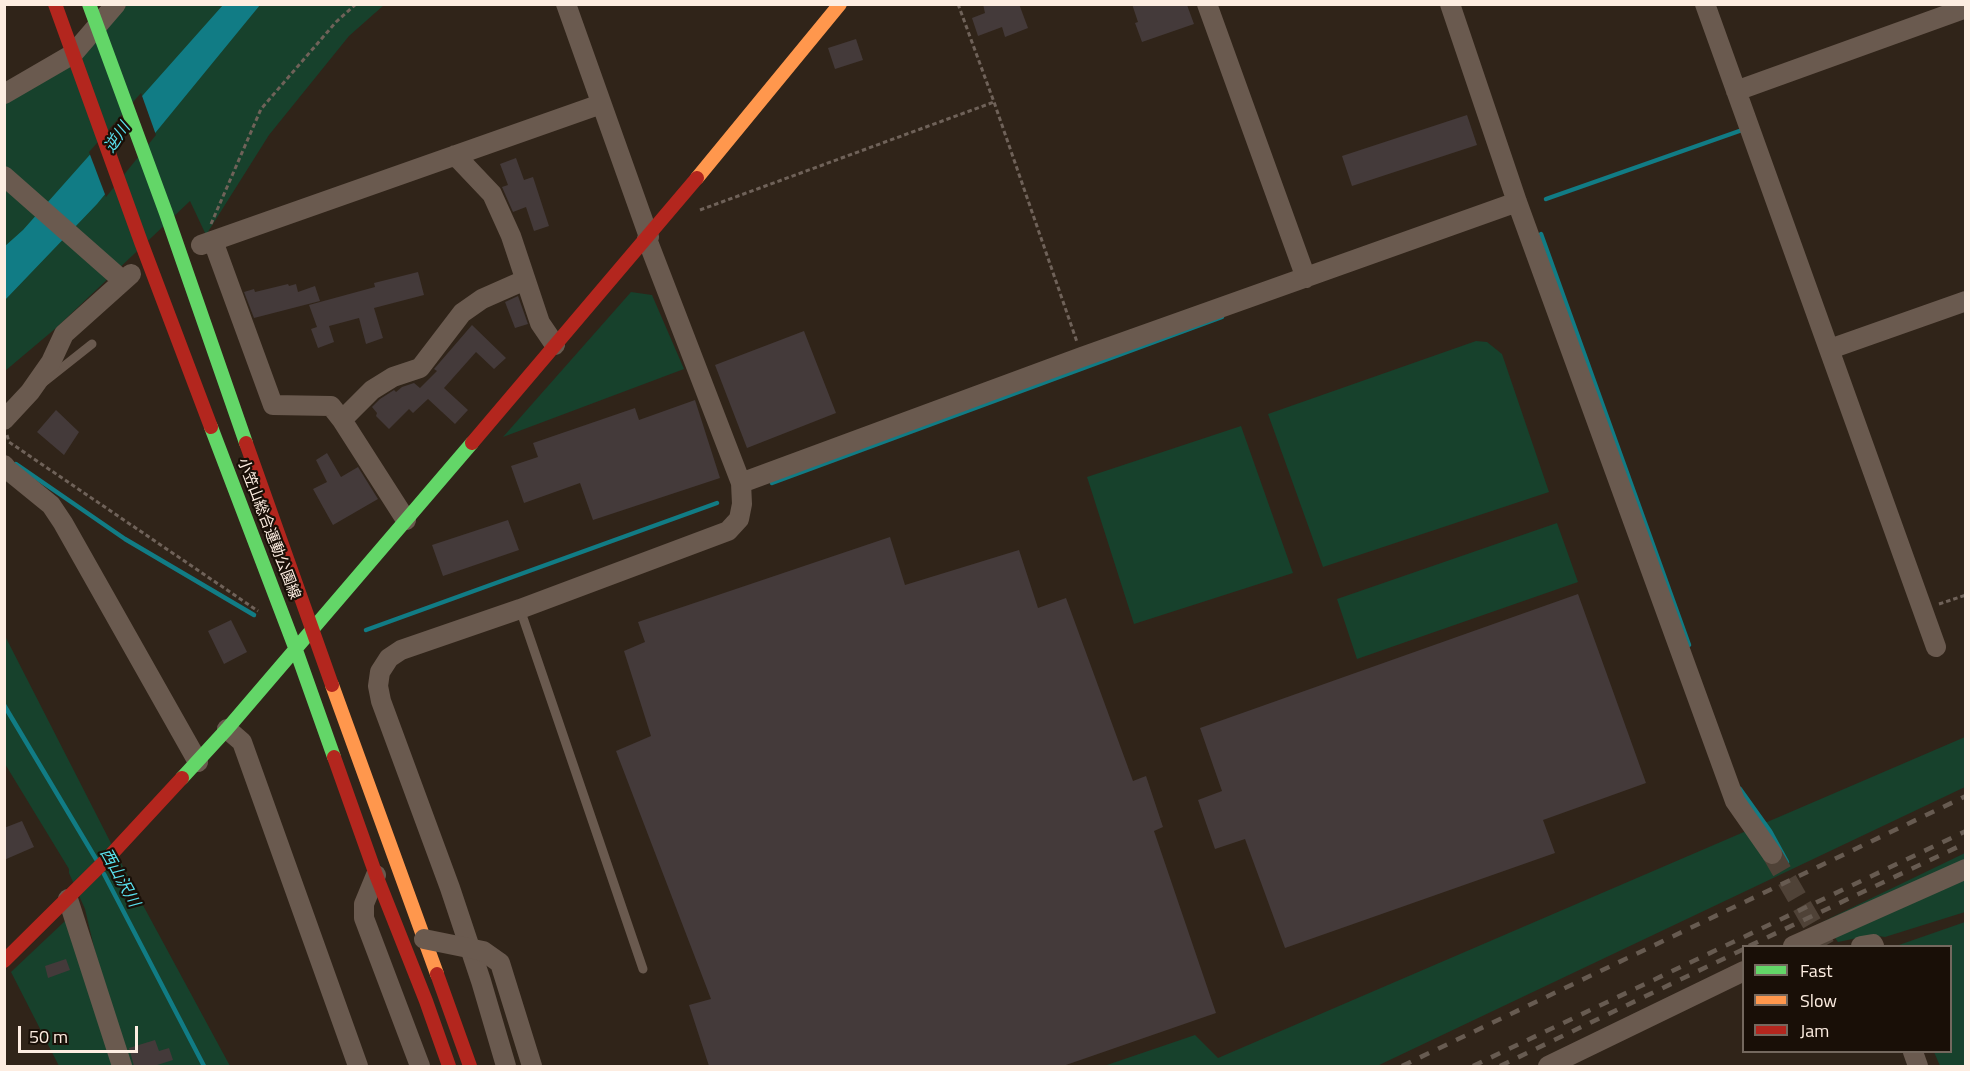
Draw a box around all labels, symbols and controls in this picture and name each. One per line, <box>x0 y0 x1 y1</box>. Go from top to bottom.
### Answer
water label: 逆川 <box>101 119 135 157</box>
street label: 小笠山総合運動公園線 <box>233 456 303 602</box>
water label: 西山沢川 <box>95 845 143 911</box>
legend <box>1742 945 1952 1053</box>
text: Fast <box>1800 957 1833 984</box>
text: Slow <box>1800 987 1837 1014</box>
scale bar <box>21 1014 141 1052</box>
text: Jam <box>1800 1017 1829 1044</box>
text: 50 m <box>29 1023 68 1050</box>

